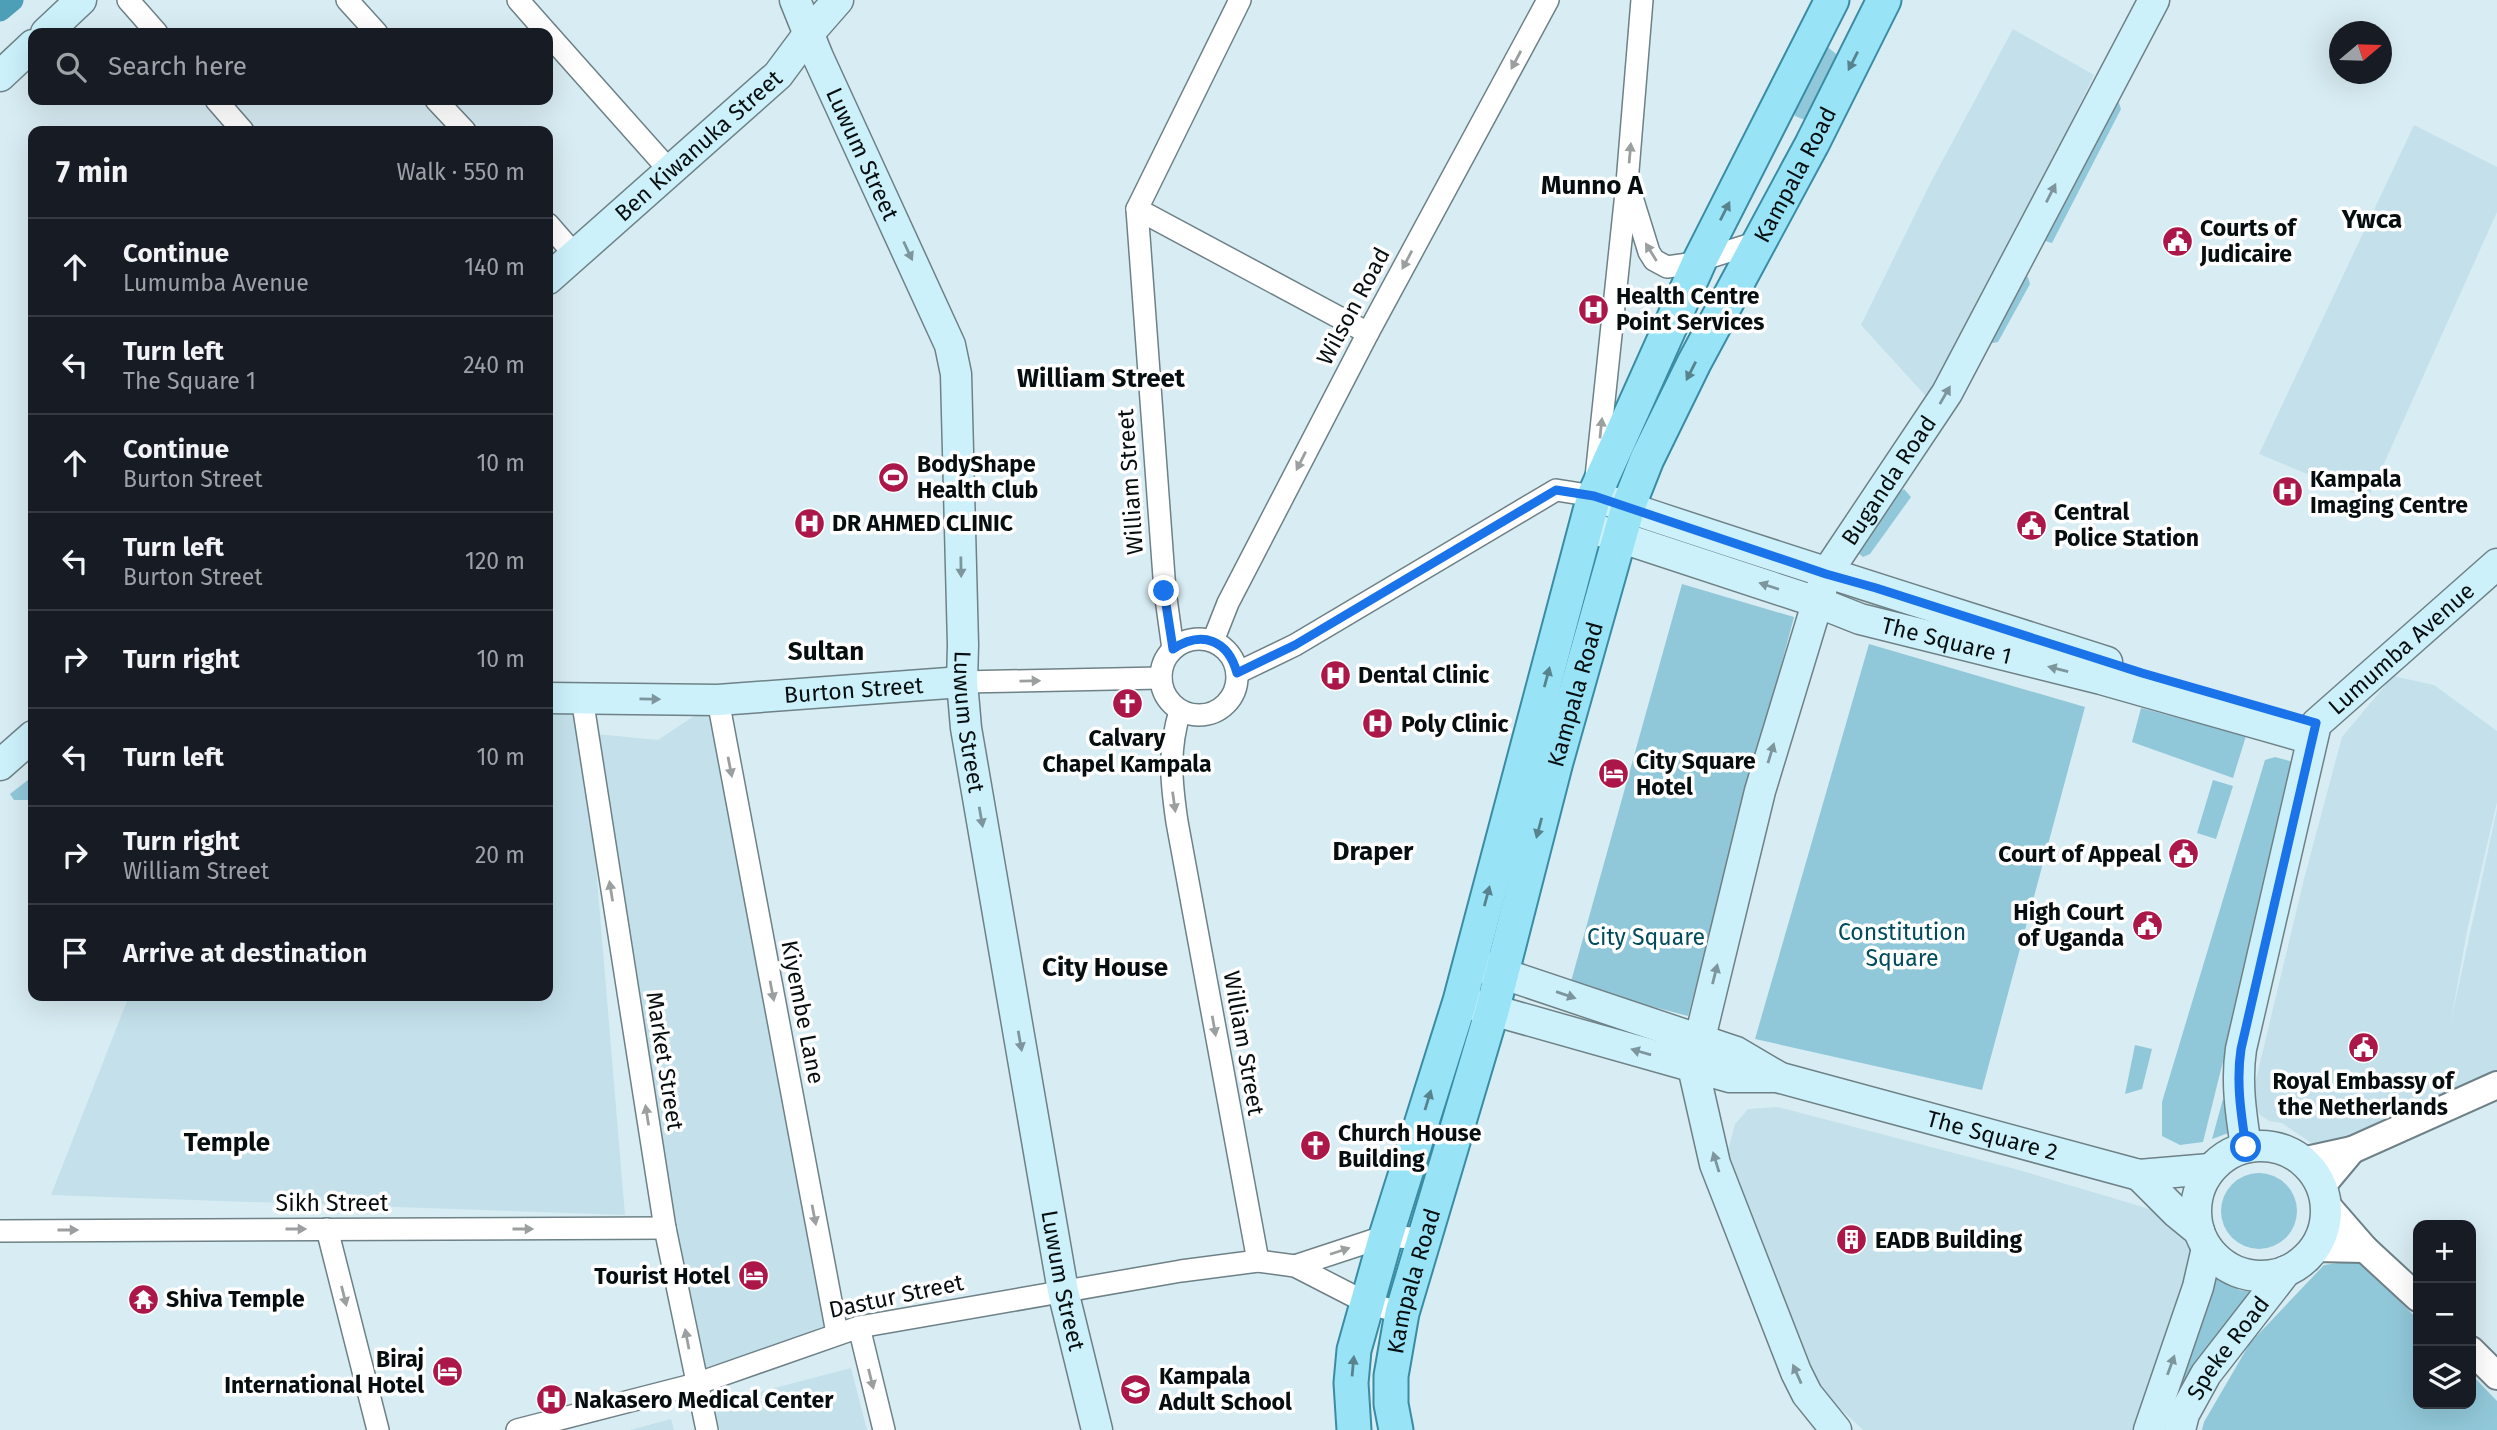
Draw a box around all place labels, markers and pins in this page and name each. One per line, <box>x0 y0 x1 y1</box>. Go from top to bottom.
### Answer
place label: Courts of Judicaire <box>2199 214 2297 268</box>
public building icon: Courts of Judicaire <box>2160 224 2194 258</box>
place label: Health Centre Point Services <box>1616 282 1764 336</box>
hospital icon: Health Centre Point Services <box>1576 292 1610 326</box>
place label: BodyShape Health Club <box>917 450 1038 504</box>
sports icon: BodyShape Health Club <box>877 460 911 494</box>
place label: Kampala Imaging Centre <box>2310 465 2468 519</box>
hospital icon: Kampala Imaging Centre <box>2270 475 2304 509</box>
place label: Central Police Station <box>2054 498 2199 552</box>
hospital icon: DR AHMED CLINIC <box>792 506 826 540</box>
public building icon: Central Police Station <box>2014 508 2048 542</box>
place label: DR AHMED CLINIC <box>832 509 1014 537</box>
hospital icon: Dental Clinic <box>1318 658 1352 692</box>
place label: Dental Clinic <box>1358 661 1489 689</box>
church icon: Calvary Chapel Kampala <box>1110 687 1144 721</box>
hospital icon: Poly Clinic <box>1361 707 1395 741</box>
place label: Poly Clinic <box>1401 710 1509 738</box>
place label: Calvary Chapel Kampala <box>1042 724 1212 778</box>
place label: City Square Hotel <box>1636 747 1756 801</box>
hotel icon: City Square Hotel <box>1596 757 1630 791</box>
public building icon: Court of Appeal <box>2167 837 2201 871</box>
place label: Court of Appeal <box>1998 840 2161 868</box>
place label: High Court of Uganda <box>2013 898 2125 952</box>
public building icon: High Court of Uganda <box>2130 908 2164 942</box>
public building icon: Royal Embassy of the Netherlands <box>2346 1030 2380 1064</box>
place label: Royal Embassy of the Netherlands <box>2273 1067 2455 1121</box>
place label: Church House Building <box>1338 1119 1482 1173</box>
church icon: Church House Building <box>1298 1129 1332 1163</box>
building icon: EADB Building <box>1835 1223 1869 1257</box>
place label: EADB Building <box>1875 1226 2022 1254</box>
hotel icon: Tourist Hotel <box>736 1259 770 1293</box>
place label: Tourist Hotel <box>594 1262 730 1290</box>
temple icon: Shiva Temple <box>126 1282 160 1316</box>
place label: Shiva Temple <box>166 1285 305 1313</box>
place label: Biraj International Hotel <box>224 1345 424 1399</box>
hotel icon: Biraj International Hotel <box>430 1355 464 1389</box>
place label: Kampala Adult School <box>1158 1362 1292 1416</box>
school or university icon: Kampala Adult School <box>1119 1372 1153 1406</box>
hospital icon: Nakasero Medical Center <box>534 1383 568 1417</box>
place label: Nakasero Medical Center <box>574 1386 834 1414</box>

